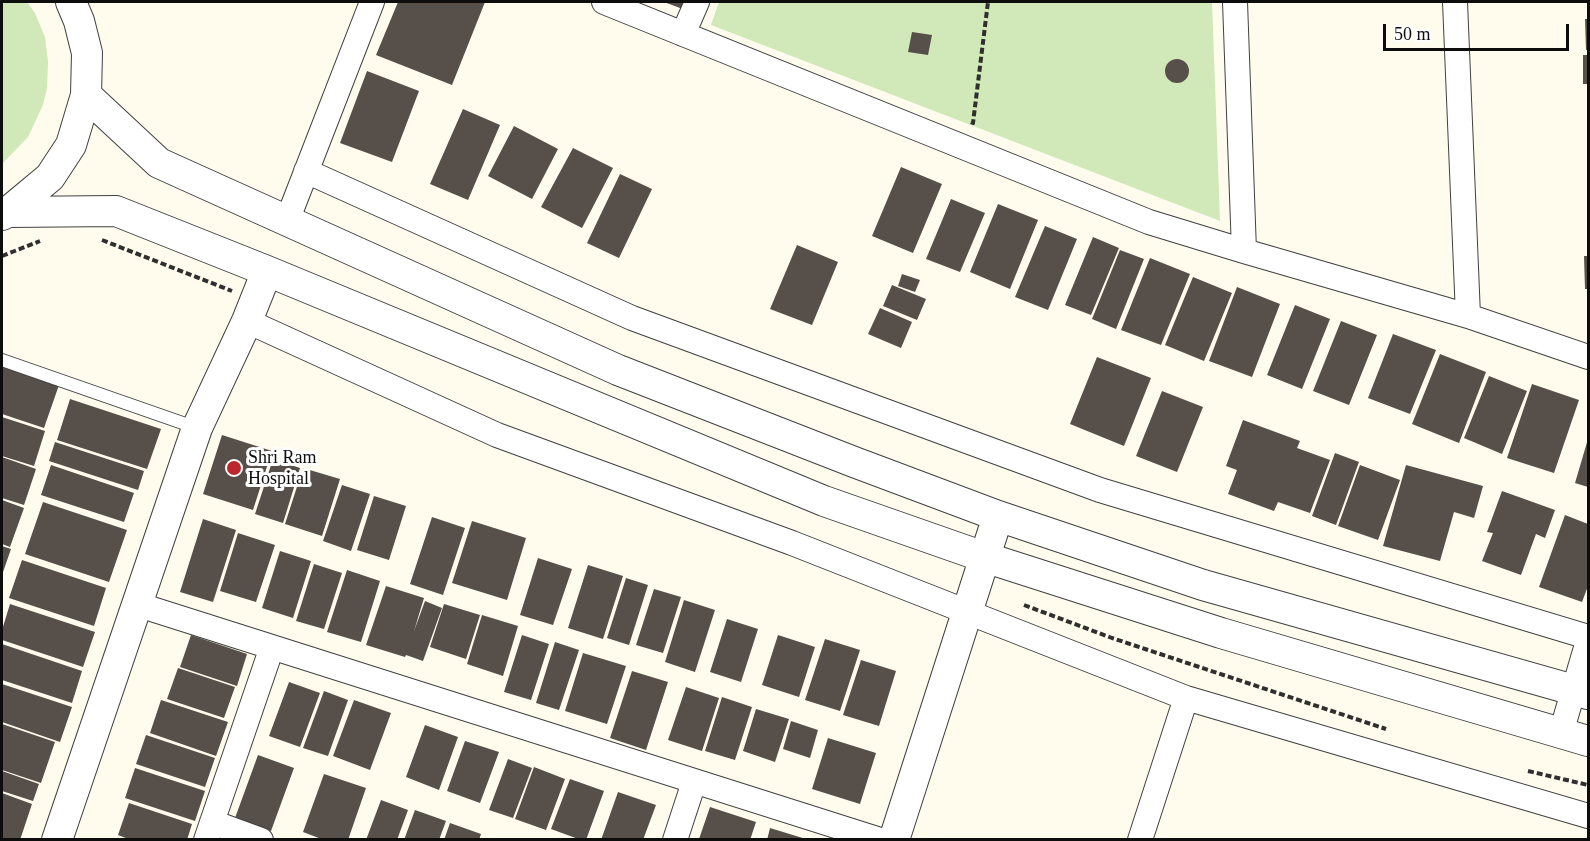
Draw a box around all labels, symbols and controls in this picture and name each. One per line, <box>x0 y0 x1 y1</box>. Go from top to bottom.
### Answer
scale bar <box>1386 12 1572 50</box>
text: 50 m <box>1394 24 1431 44</box>
place label: Shri Ram Hospital <box>248 447 324 490</box>
marker: Shri Ram Hospital <box>225 459 243 477</box>

